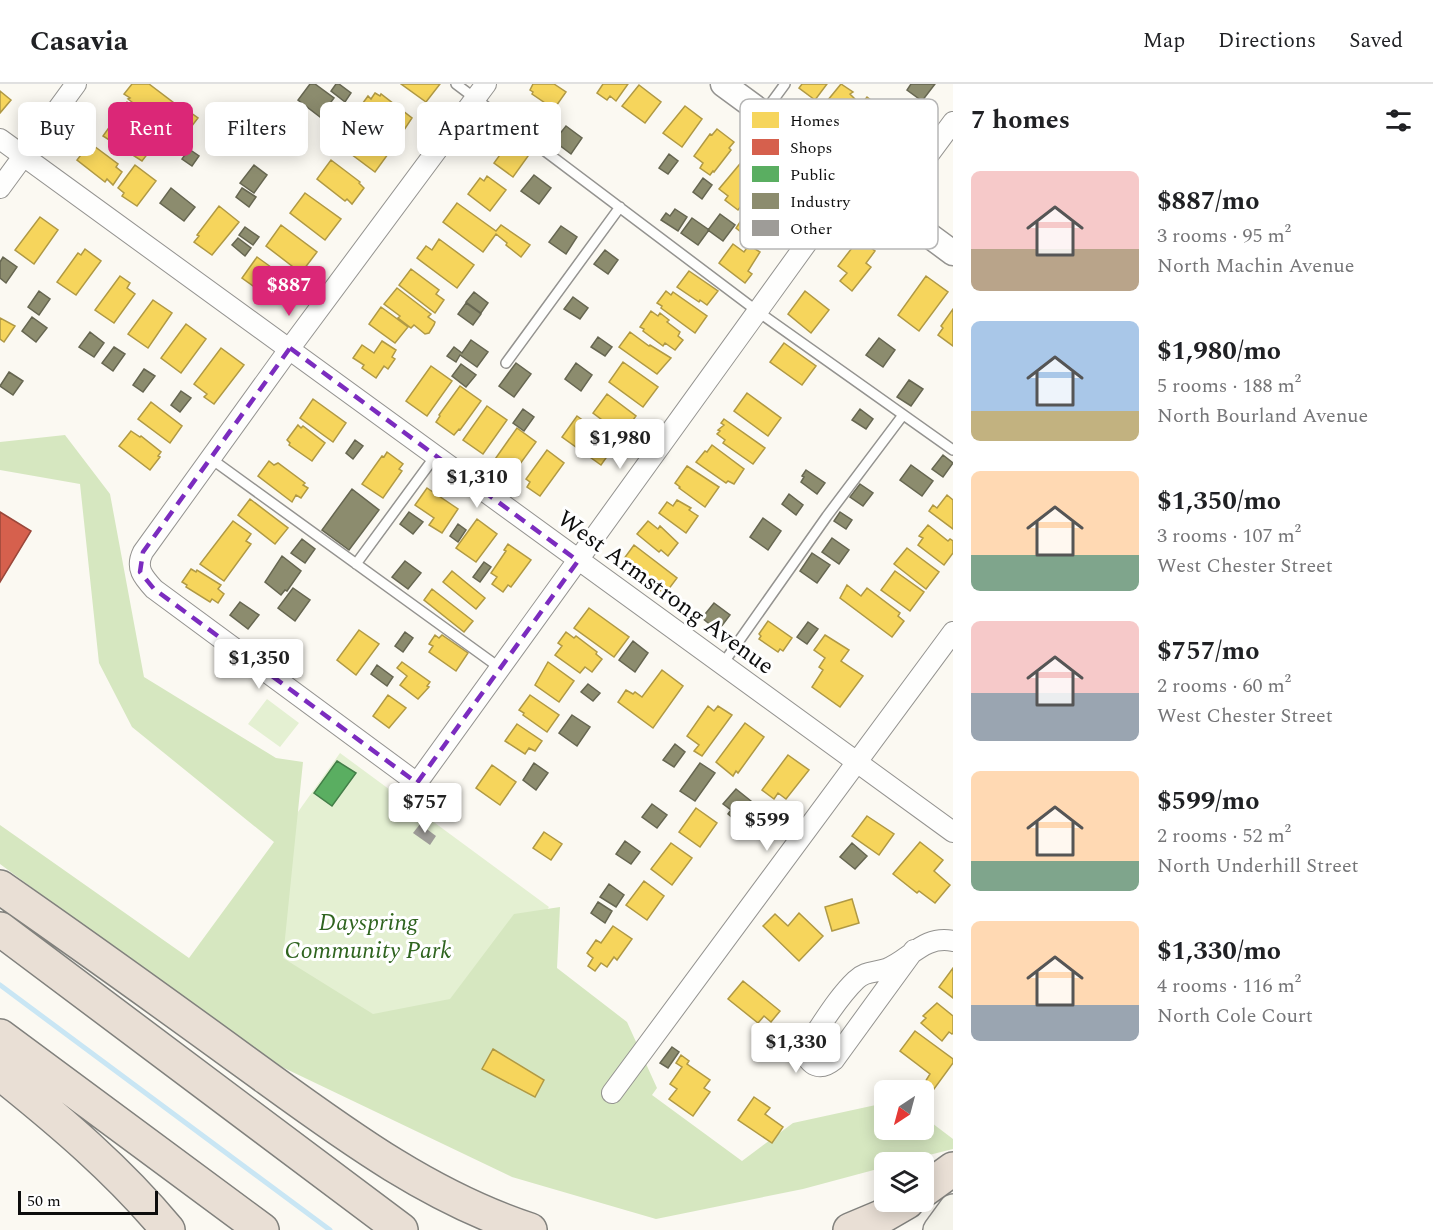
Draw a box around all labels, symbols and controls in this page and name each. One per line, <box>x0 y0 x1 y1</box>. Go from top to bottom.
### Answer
text: Casavia <box>30 20 128 63</box>
text: Map <box>1143 25 1185 57</box>
text: Directions <box>1218 25 1316 57</box>
text: Saved <box>1349 25 1403 57</box>
legend <box>740 99 938 249</box>
text: 7 homes <box>971 100 1070 140</box>
chip: Buy <box>18 102 96 156</box>
chip: Rent <box>108 102 193 156</box>
chip: Filters <box>205 102 308 156</box>
chip: New <box>320 102 405 156</box>
chip: Apartment <box>417 102 561 156</box>
icon: filters <box>1382 104 1415 137</box>
text: Homes <box>790 109 840 133</box>
text: Shops <box>790 136 832 160</box>
text: Public <box>790 163 836 187</box>
text: $887/mo <box>1157 181 1260 221</box>
text: Industry <box>790 190 851 214</box>
icon: home <box>1019 195 1091 267</box>
text: Other <box>790 217 832 241</box>
text: 3 rooms · 95 m² <box>1157 221 1291 251</box>
text: North Machin Avenue <box>1157 251 1354 281</box>
pin: $887 <box>253 266 325 317</box>
text: $887 <box>267 270 311 300</box>
text: $1,980/mo <box>1157 331 1281 371</box>
icon: home <box>1019 345 1091 417</box>
text: 5 rooms · 188 m² <box>1157 371 1301 401</box>
text: North Bourland Avenue <box>1157 401 1368 431</box>
pin: $1,980 <box>571 419 669 470</box>
text: $1,980 <box>589 423 651 453</box>
pin: $1,310 <box>428 458 526 509</box>
text: $1,310 <box>446 462 508 492</box>
text: $1,350/mo <box>1157 481 1281 521</box>
icon: home <box>1019 495 1091 567</box>
street label: West Armstrong Avenue <box>549 502 782 684</box>
text: 3 rooms · 107 m² <box>1157 521 1301 551</box>
text: West Chester Street <box>1157 551 1333 581</box>
text: $757/mo <box>1157 631 1260 671</box>
pin: $1,350 <box>210 639 308 690</box>
text: $1,350 <box>228 643 290 673</box>
icon: home <box>1019 645 1091 717</box>
text: 2 rooms · 60 m² <box>1157 671 1291 701</box>
text: West Chester Street <box>1157 701 1333 731</box>
text: $599/mo <box>1157 781 1260 821</box>
pin: $757 <box>389 783 461 834</box>
text: $757 <box>403 787 447 817</box>
icon: home <box>1019 795 1091 867</box>
pin: $599 <box>731 801 803 852</box>
text: $599 <box>745 805 789 835</box>
text: 2 rooms · 52 m² <box>1157 821 1291 851</box>
text: North Underhill Street <box>1157 851 1359 881</box>
park label: Dayspring Community Park <box>285 905 451 969</box>
text: $1,330/mo <box>1157 931 1281 971</box>
icon: home <box>1019 945 1091 1017</box>
text: 4 rooms · 116 m² <box>1157 971 1301 1001</box>
text: North Cole Court <box>1157 1001 1313 1031</box>
pin: $1,330 <box>747 1023 845 1074</box>
text: $1,330 <box>765 1027 827 1057</box>
north arrow <box>874 1080 934 1140</box>
map controls <box>874 1080 934 1212</box>
button: layers <box>874 1152 934 1212</box>
scale bar <box>18 1188 158 1216</box>
text: 50 m <box>27 1189 61 1213</box>

